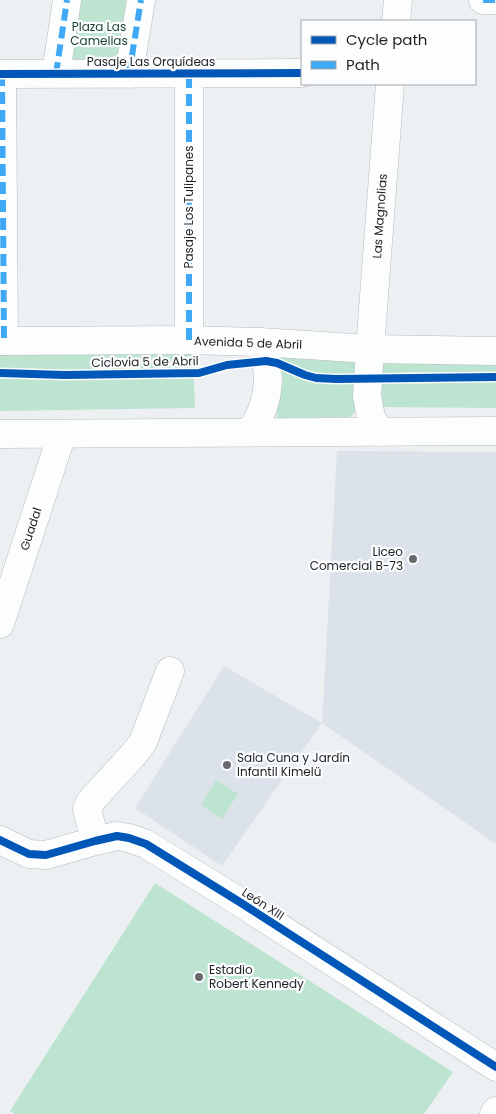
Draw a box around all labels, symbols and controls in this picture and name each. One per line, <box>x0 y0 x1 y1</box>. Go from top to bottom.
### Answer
park label: Plaza Las Camelias <box>70 18 128 49</box>
legend <box>301 20 476 85</box>
text: Cycle path <box>346 29 427 50</box>
street label: Pasaje Las Orquídeas <box>87 53 215 70</box>
text: Path <box>346 54 380 75</box>
street label: Pasaje Los Tulipanes <box>180 145 197 269</box>
street label: Las Magnolias <box>368 173 391 259</box>
street label: Avenida 5 de Abril <box>194 332 303 353</box>
street label: Ciclovia 5 de Abril <box>91 352 199 371</box>
street label: Guadal <box>16 505 45 553</box>
place label: Liceo Comercial B-73 <box>310 543 403 574</box>
marker: Liceo Comercial B-73 <box>407 553 419 565</box>
place label: Sala Cuna y Jardín Infantil Kimelü <box>237 749 350 780</box>
marker: Sala Cuna y Jardín Infantil Kimelü <box>221 759 233 771</box>
street label: León XIII <box>239 884 288 924</box>
place label: Estadio Robert Kennedy <box>209 961 304 992</box>
marker: Estadio Robert Kennedy <box>193 971 205 983</box>

